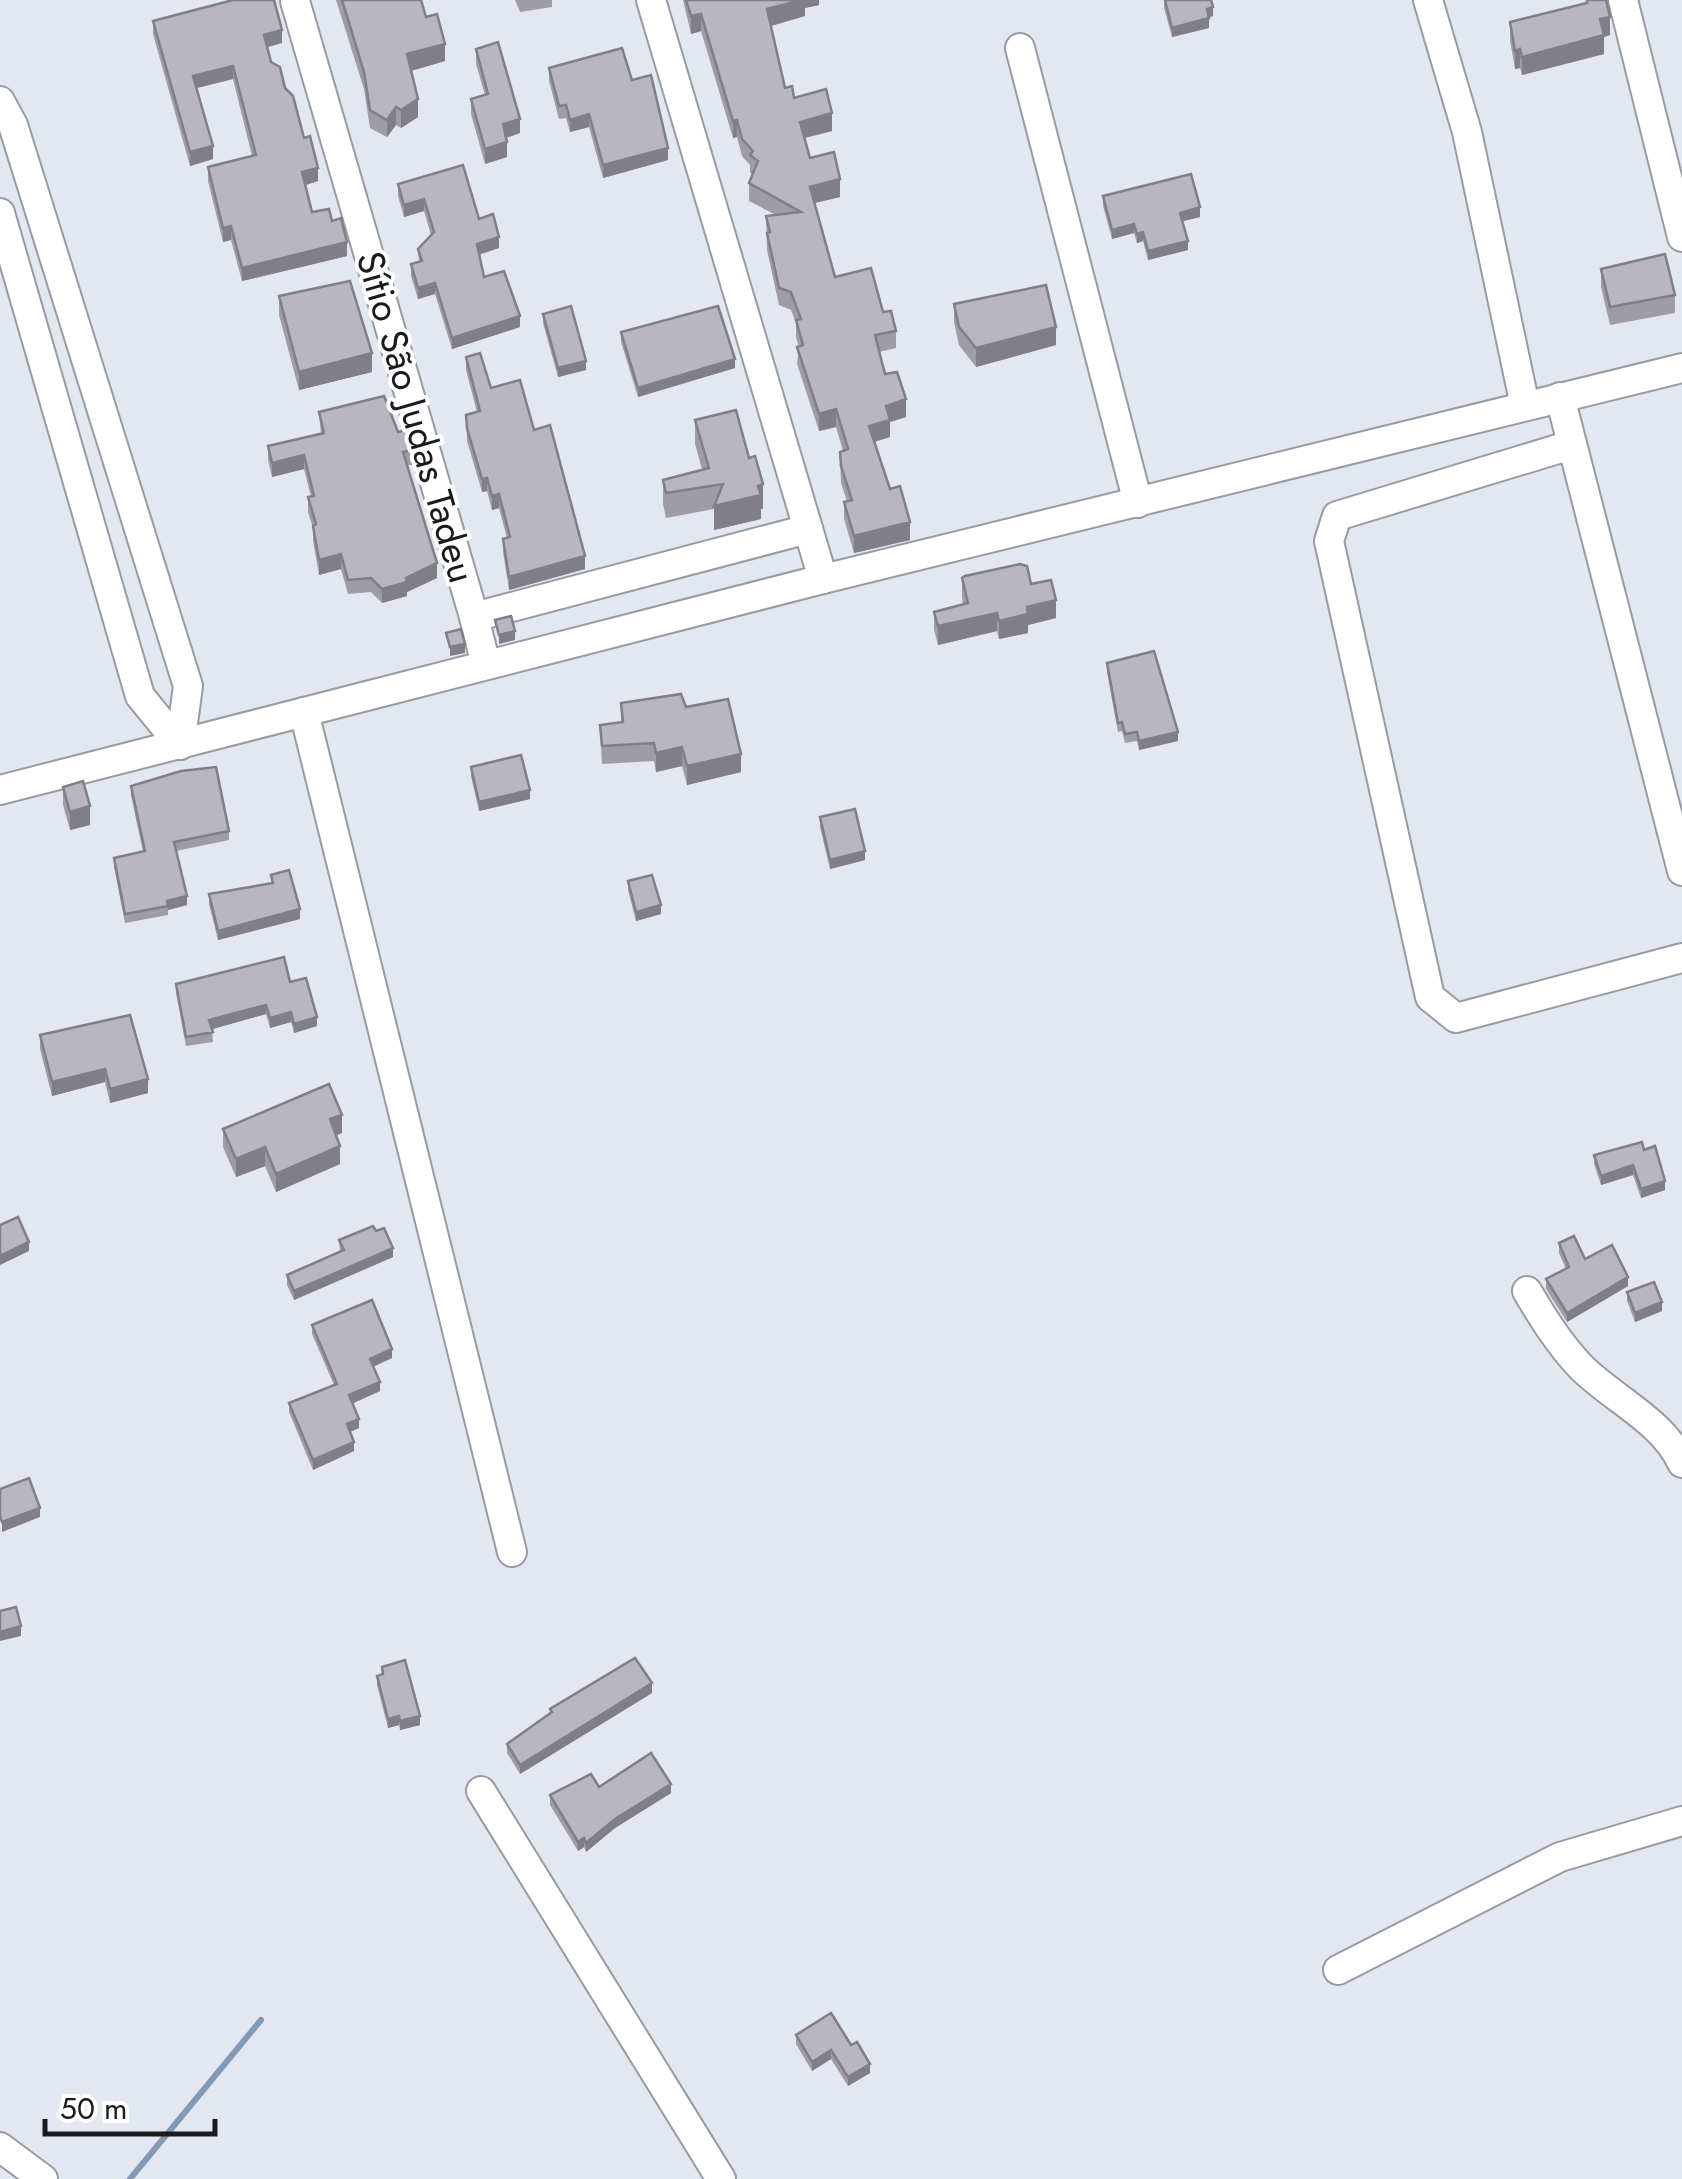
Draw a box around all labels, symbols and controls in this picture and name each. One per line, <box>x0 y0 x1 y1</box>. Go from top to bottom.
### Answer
street label: Sítio São Judas Tadeu <box>343 245 490 589</box>
scale bar <box>45 2074 215 2136</box>
text: 50 m <box>60 2087 127 2130</box>

